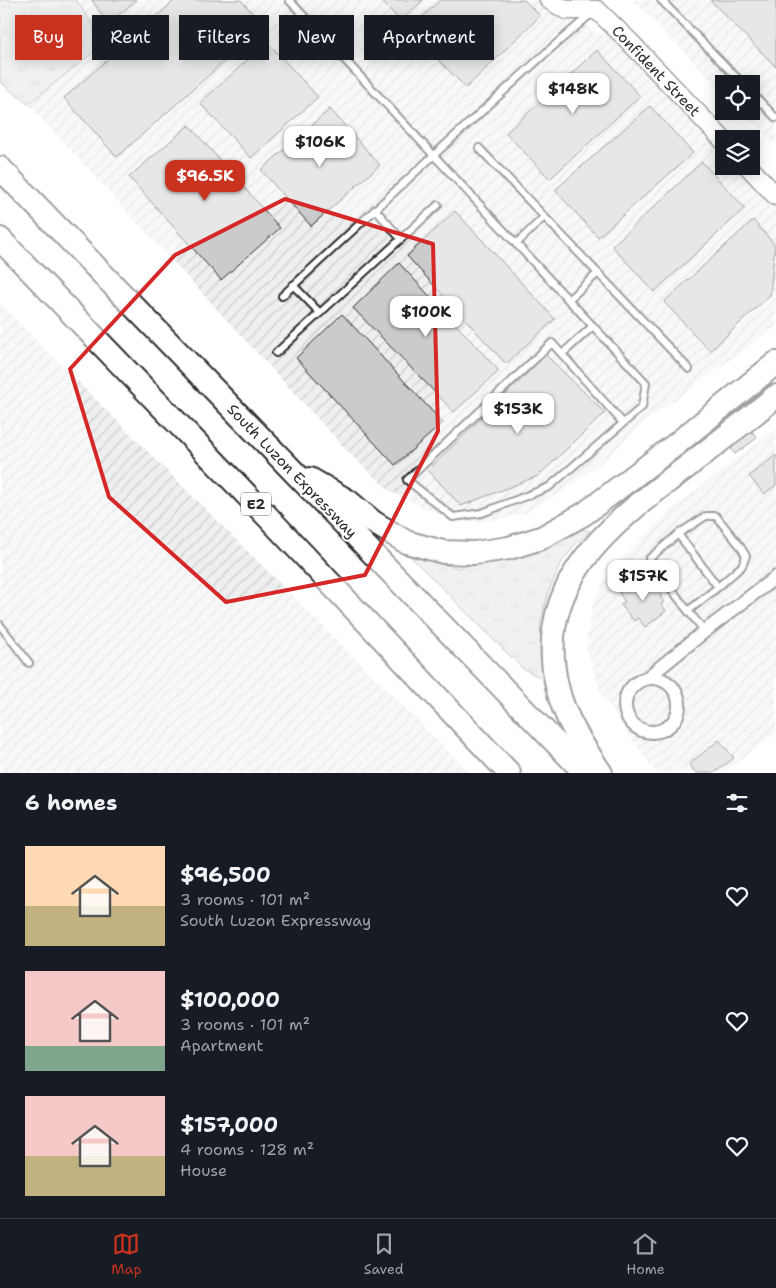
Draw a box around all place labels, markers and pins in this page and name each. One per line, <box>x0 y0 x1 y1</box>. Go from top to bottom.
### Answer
pin: $148K <box>538 72 608 115</box>
pin: $106K <box>285 126 355 168</box>
pin: $96.5K <box>164 160 246 202</box>
pin: $100K <box>391 296 461 338</box>
pin: $153K <box>483 392 553 435</box>
pin: $157K <box>608 560 678 602</box>

